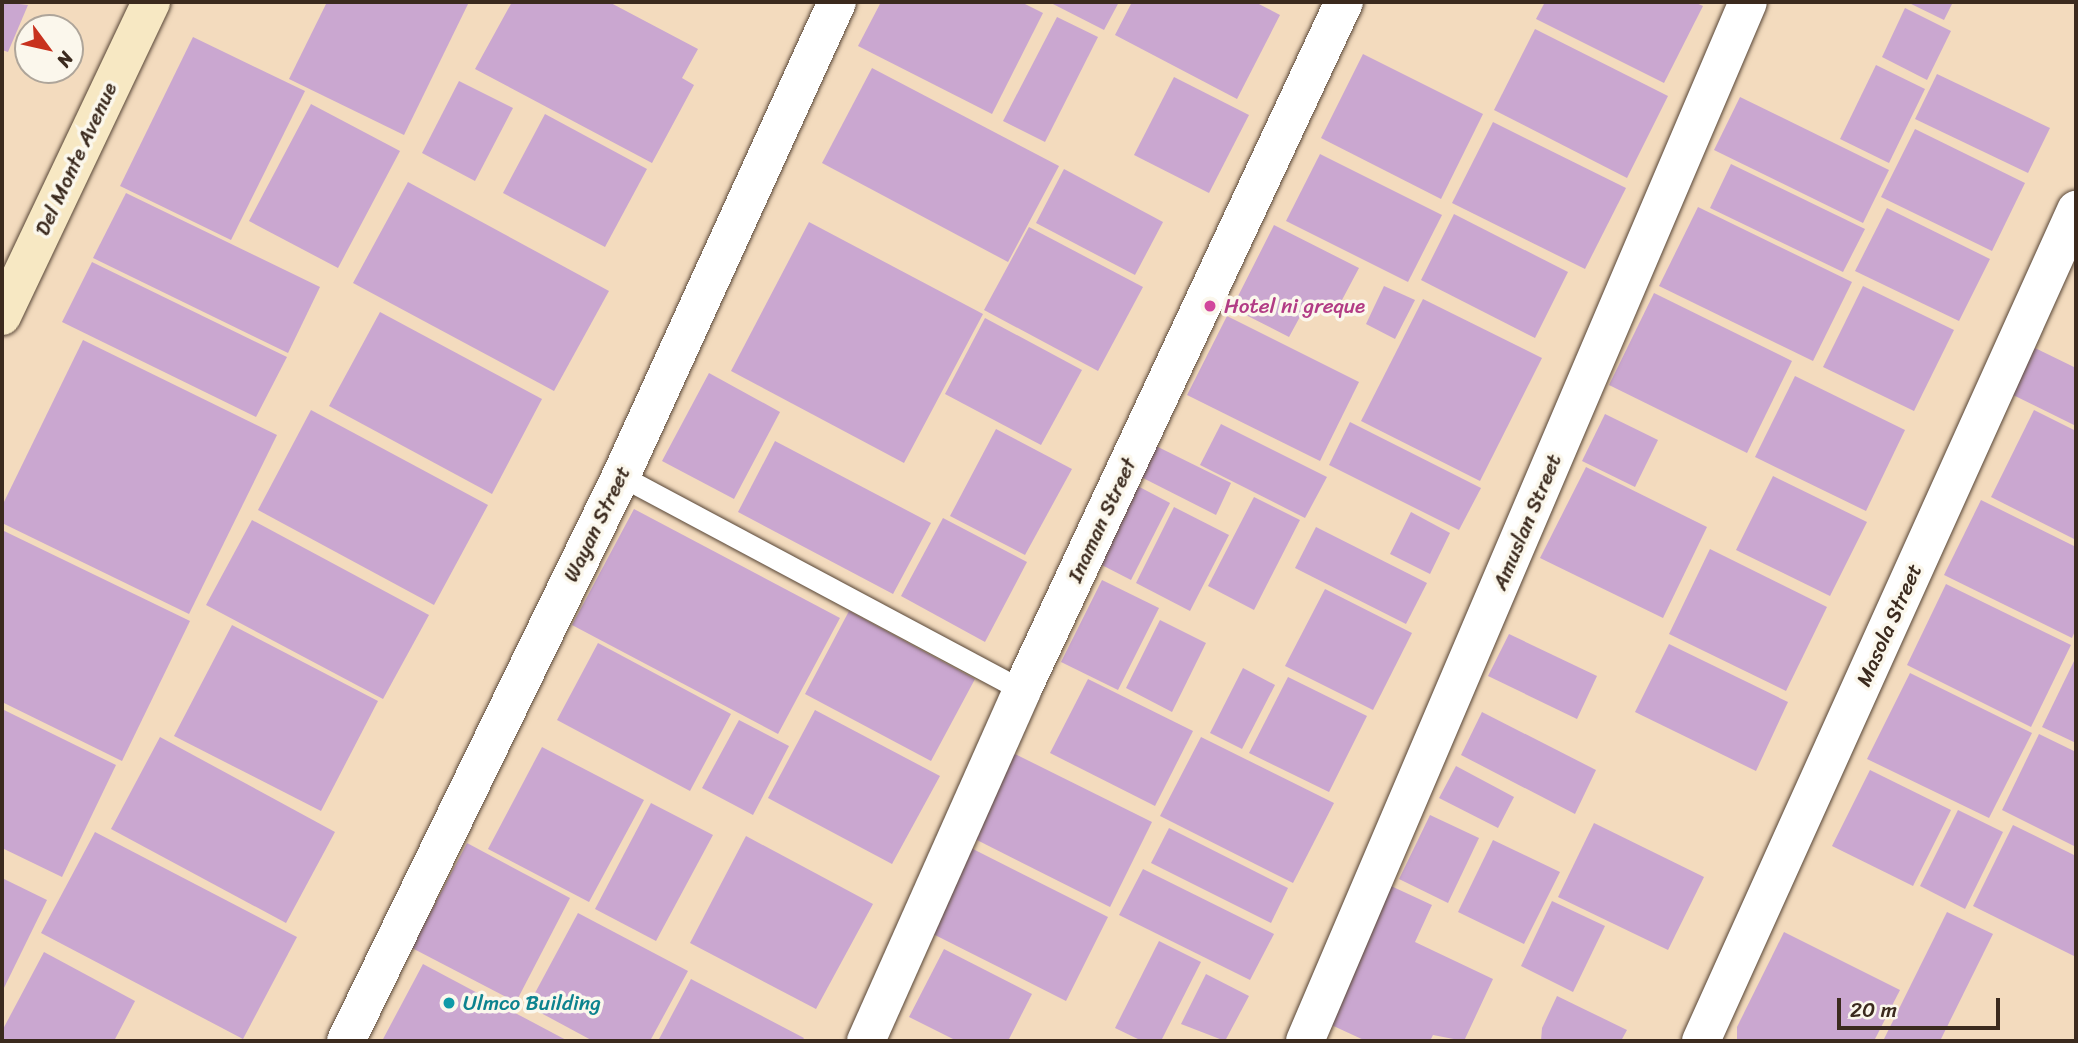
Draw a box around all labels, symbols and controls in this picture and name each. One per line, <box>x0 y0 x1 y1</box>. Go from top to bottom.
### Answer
north arrow <box>14 14 84 84</box>
text: N <box>48 45 83 74</box>
street label: Del Monte Avenue <box>29 78 123 240</box>
place label: Hotel ni greque <box>1224 293 1365 319</box>
marker: Hotel ni greque <box>1202 298 1218 314</box>
street label: Amuslan Street <box>1487 450 1567 594</box>
street label: Inaman Street <box>1062 454 1142 586</box>
street label: Wayan Street <box>558 462 636 586</box>
street label: Masola Street <box>1851 560 1927 690</box>
scale bar <box>1840 984 2003 1028</box>
place label: Ulmco Building <box>463 990 601 1016</box>
text: 20 m <box>1850 991 1897 1029</box>
marker: Ulmco Building <box>441 995 457 1011</box>

